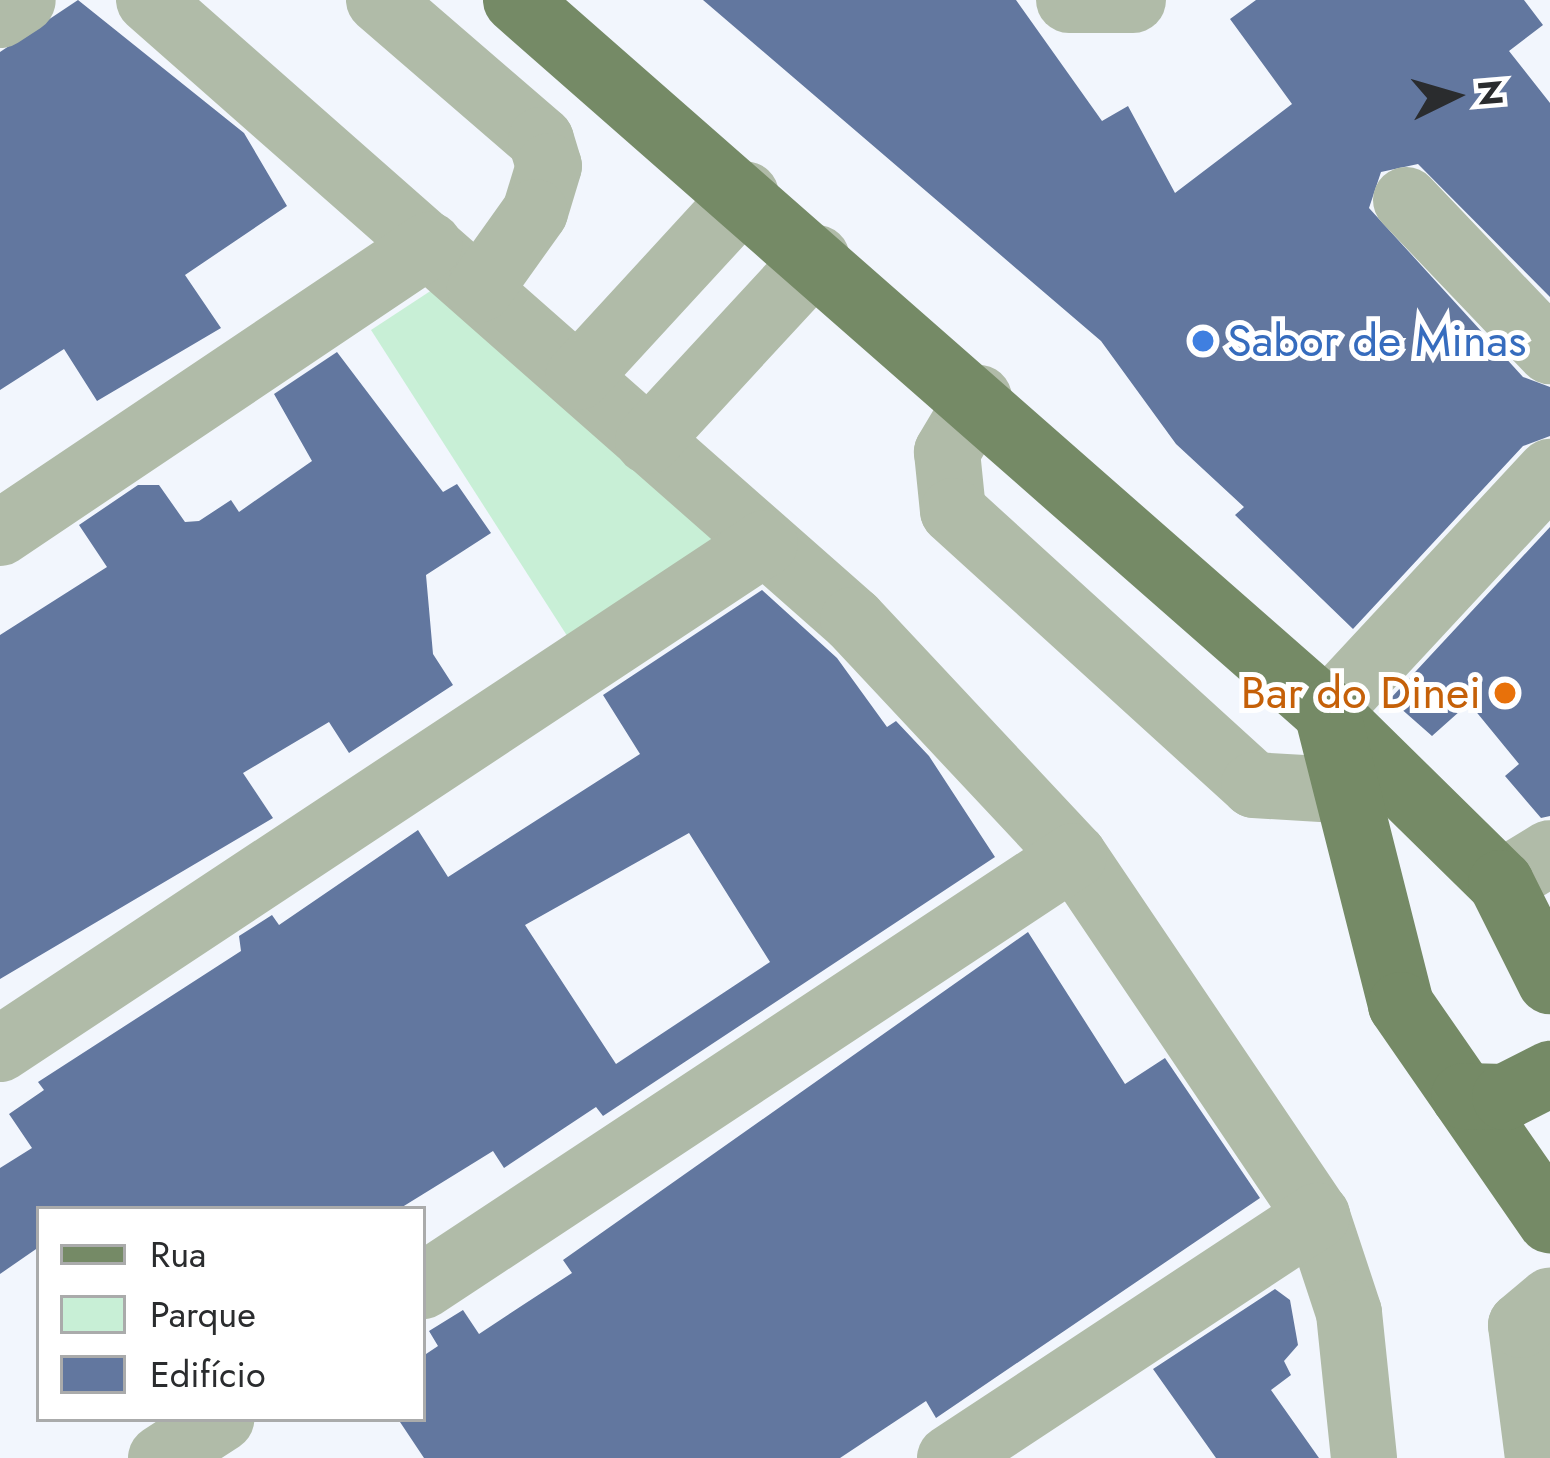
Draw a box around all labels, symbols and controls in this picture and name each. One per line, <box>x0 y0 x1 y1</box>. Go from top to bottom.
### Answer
north arrow <box>1394 36 1514 156</box>
text: N <box>1466 78 1515 108</box>
place label: Sabor de Minas <box>1227 314 1526 368</box>
marker: Sabor de Minas <box>1190 328 1216 354</box>
place label: Bar do Dinei <box>1241 666 1481 720</box>
marker: Bar do Dinei <box>1492 680 1518 706</box>
legend <box>36 1206 426 1422</box>
text: Rua <box>150 1228 206 1280</box>
text: Parque <box>150 1288 256 1340</box>
text: Edifício <box>150 1348 266 1400</box>

